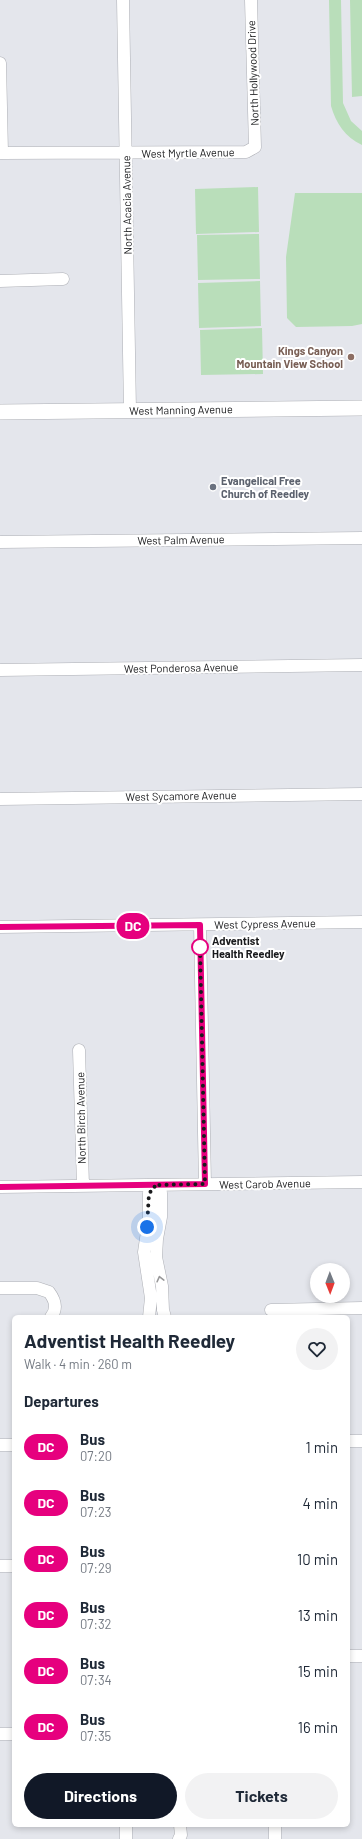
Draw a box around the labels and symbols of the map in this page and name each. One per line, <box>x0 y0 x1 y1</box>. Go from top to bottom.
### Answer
street label: North Hollywood Drive <box>244 20 261 126</box>
street label: West Myrtle Avenue <box>141 145 235 160</box>
street label: North Acacia Avenue <box>119 155 134 255</box>
place label: Kings Canyon Mountain View School <box>236 344 343 370</box>
marker: Kings Canyon Mountain View School <box>346 352 356 362</box>
street label: West Manning Avenue <box>129 402 233 417</box>
place label: Evangelical Free Church of Reedley <box>221 474 310 500</box>
marker: Evangelical Free Church of Reedley <box>208 482 218 492</box>
street label: West Palm Avenue <box>137 532 225 547</box>
street label: West Ponderosa Avenue <box>124 660 238 675</box>
street label: West Sycamore Avenue <box>125 788 237 803</box>
line badge: DC <box>115 913 151 939</box>
street label: West Cypress Avenue <box>214 916 316 931</box>
place label: Adventist Health Reedley <box>212 934 285 960</box>
marker: Adventist Health Reedley <box>191 938 209 956</box>
street label: North Birch Avenue <box>73 1072 88 1164</box>
street label: West Carob Avenue <box>219 1176 311 1191</box>
your location <box>137 1217 157 1237</box>
north arrow <box>310 1263 350 1303</box>
one-way arrow <box>156 1275 165 1282</box>

